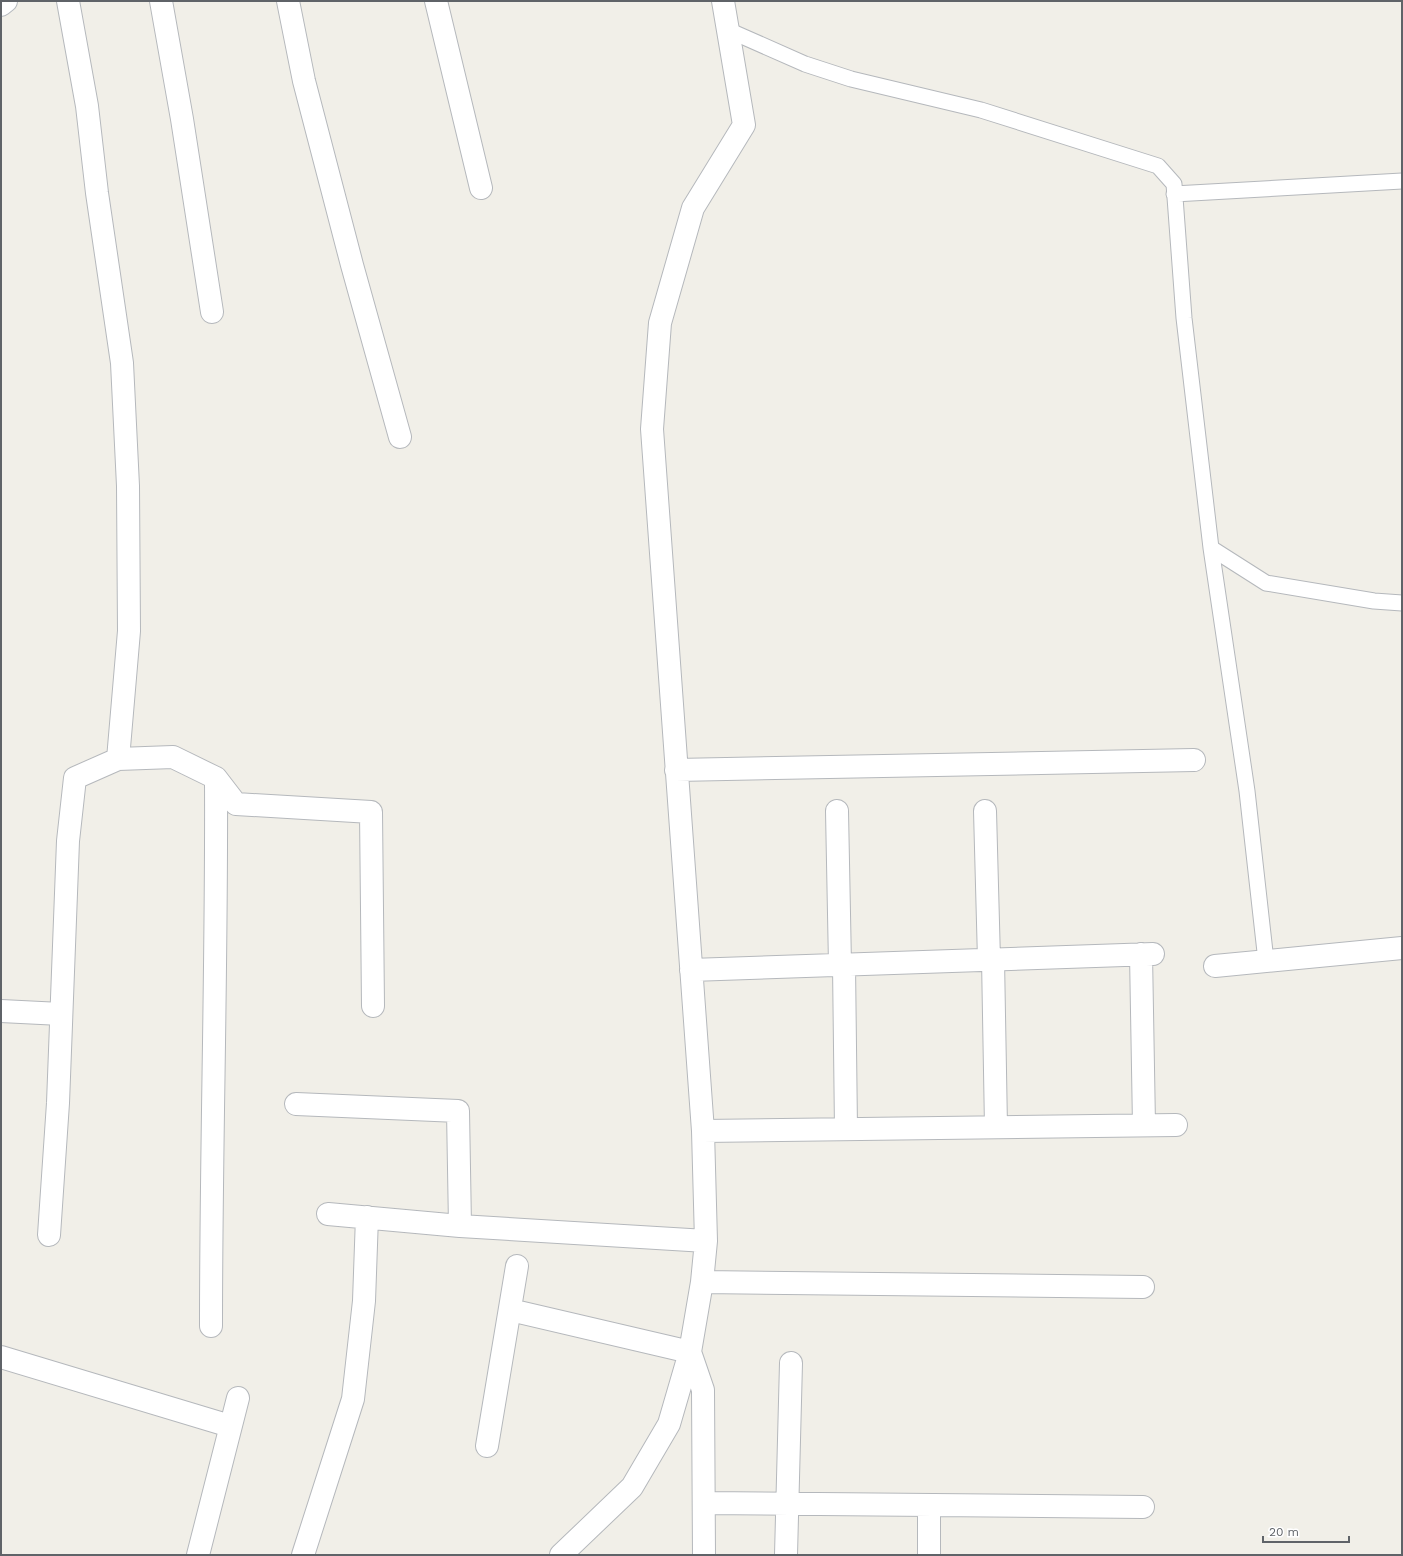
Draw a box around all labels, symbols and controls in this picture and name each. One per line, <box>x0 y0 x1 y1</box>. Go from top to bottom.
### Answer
scale bar <box>1263 1518 1349 1544</box>
text: 20 m <box>1269 1525 1299 1539</box>

